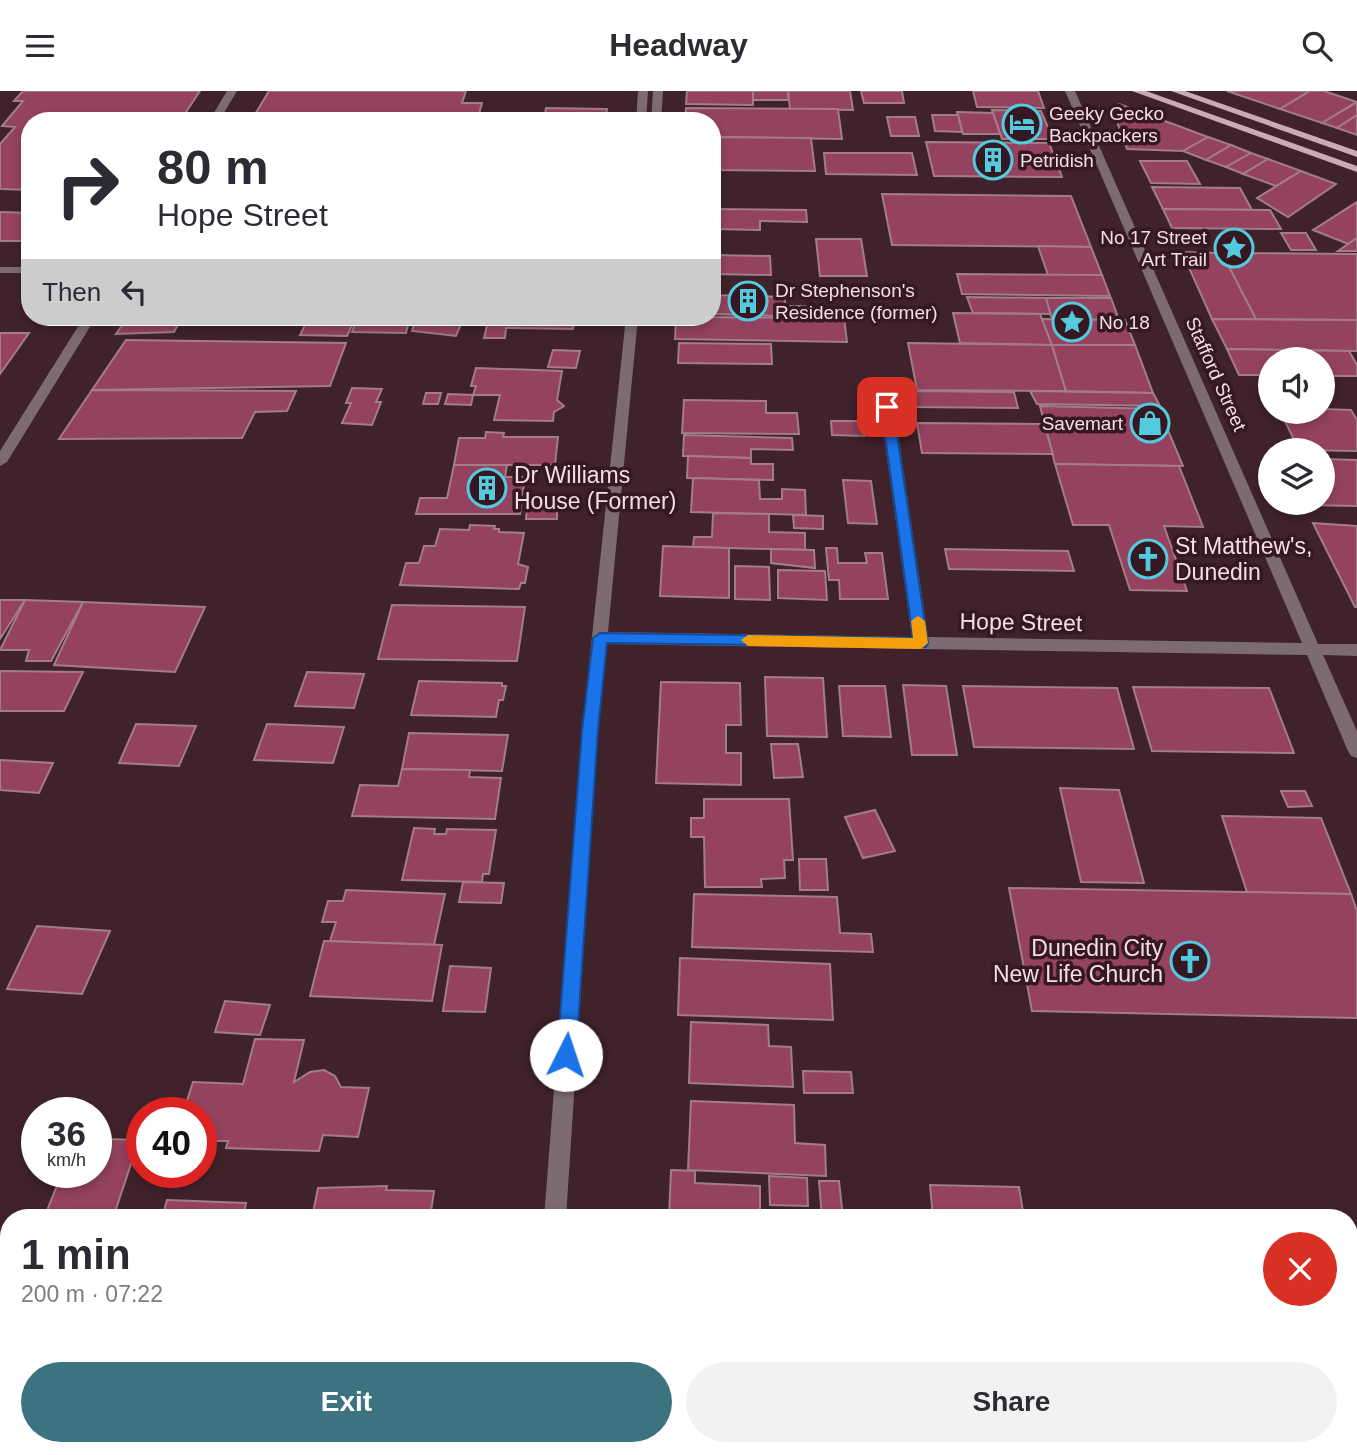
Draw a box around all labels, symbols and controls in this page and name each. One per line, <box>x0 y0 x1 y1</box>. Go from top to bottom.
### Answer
icon: menu <box>21 27 59 65</box>
text: Headway <box>609 27 748 63</box>
icon: search <box>1298 27 1336 65</box>
hotel icon: Geeky Gecko Backpackers <box>1001 103 1043 145</box>
place label: Geeky Gecko Backpackers <box>1049 103 1164 146</box>
building icon: Petridish <box>972 139 1014 181</box>
icon: right <box>42 140 133 231</box>
text: 80 m <box>157 140 269 194</box>
place label: Petridish <box>1020 150 1094 171</box>
text: Hope Street <box>157 197 328 233</box>
place label: No 17 Street Art Trail <box>1100 227 1208 270</box>
place icon: No 17 Street Art Trail <box>1213 227 1255 269</box>
icon: left <box>115 273 153 311</box>
text: Then <box>42 277 101 307</box>
building icon: Dr Stephenson's Residence (former) <box>727 280 769 322</box>
place label: Dr Stephenson's Residence (former) <box>775 280 938 323</box>
place icon: No 18 <box>1051 301 1093 343</box>
place label: No 18 <box>1099 312 1150 333</box>
street label: Stafford Street <box>1182 314 1251 435</box>
map controls <box>1258 347 1335 515</box>
button: sound <box>1258 347 1335 424</box>
pin <box>857 377 917 437</box>
icon: arrive <box>868 388 906 426</box>
shop icon: Savemart <box>1129 402 1171 444</box>
place label: Savemart <box>1042 413 1124 434</box>
button: layers <box>1258 438 1335 515</box>
place label: Dr Williams House (Former) <box>514 462 676 514</box>
building icon: Dr Williams House (Former) <box>466 467 508 509</box>
place label: St Matthew's, Dunedin <box>1175 533 1312 585</box>
church icon: St Matthew's, Dunedin <box>1127 538 1169 580</box>
street label: Hope Street <box>959 608 1083 636</box>
place label: Dunedin City New Life Church <box>993 935 1163 987</box>
church icon: Dunedin City New Life Church <box>1169 940 1211 982</box>
position arrow <box>529 1018 603 1092</box>
speed limit sign: 40 <box>126 1097 217 1188</box>
text: 36 <box>47 1114 86 1153</box>
text: km/h <box>47 1150 86 1170</box>
text: 1 min <box>21 1231 131 1278</box>
button: close <box>1263 1232 1337 1306</box>
text: 200 m · 07:22 <box>21 1281 163 1307</box>
button: Exit <box>21 1362 672 1442</box>
button: Share <box>686 1362 1337 1442</box>

